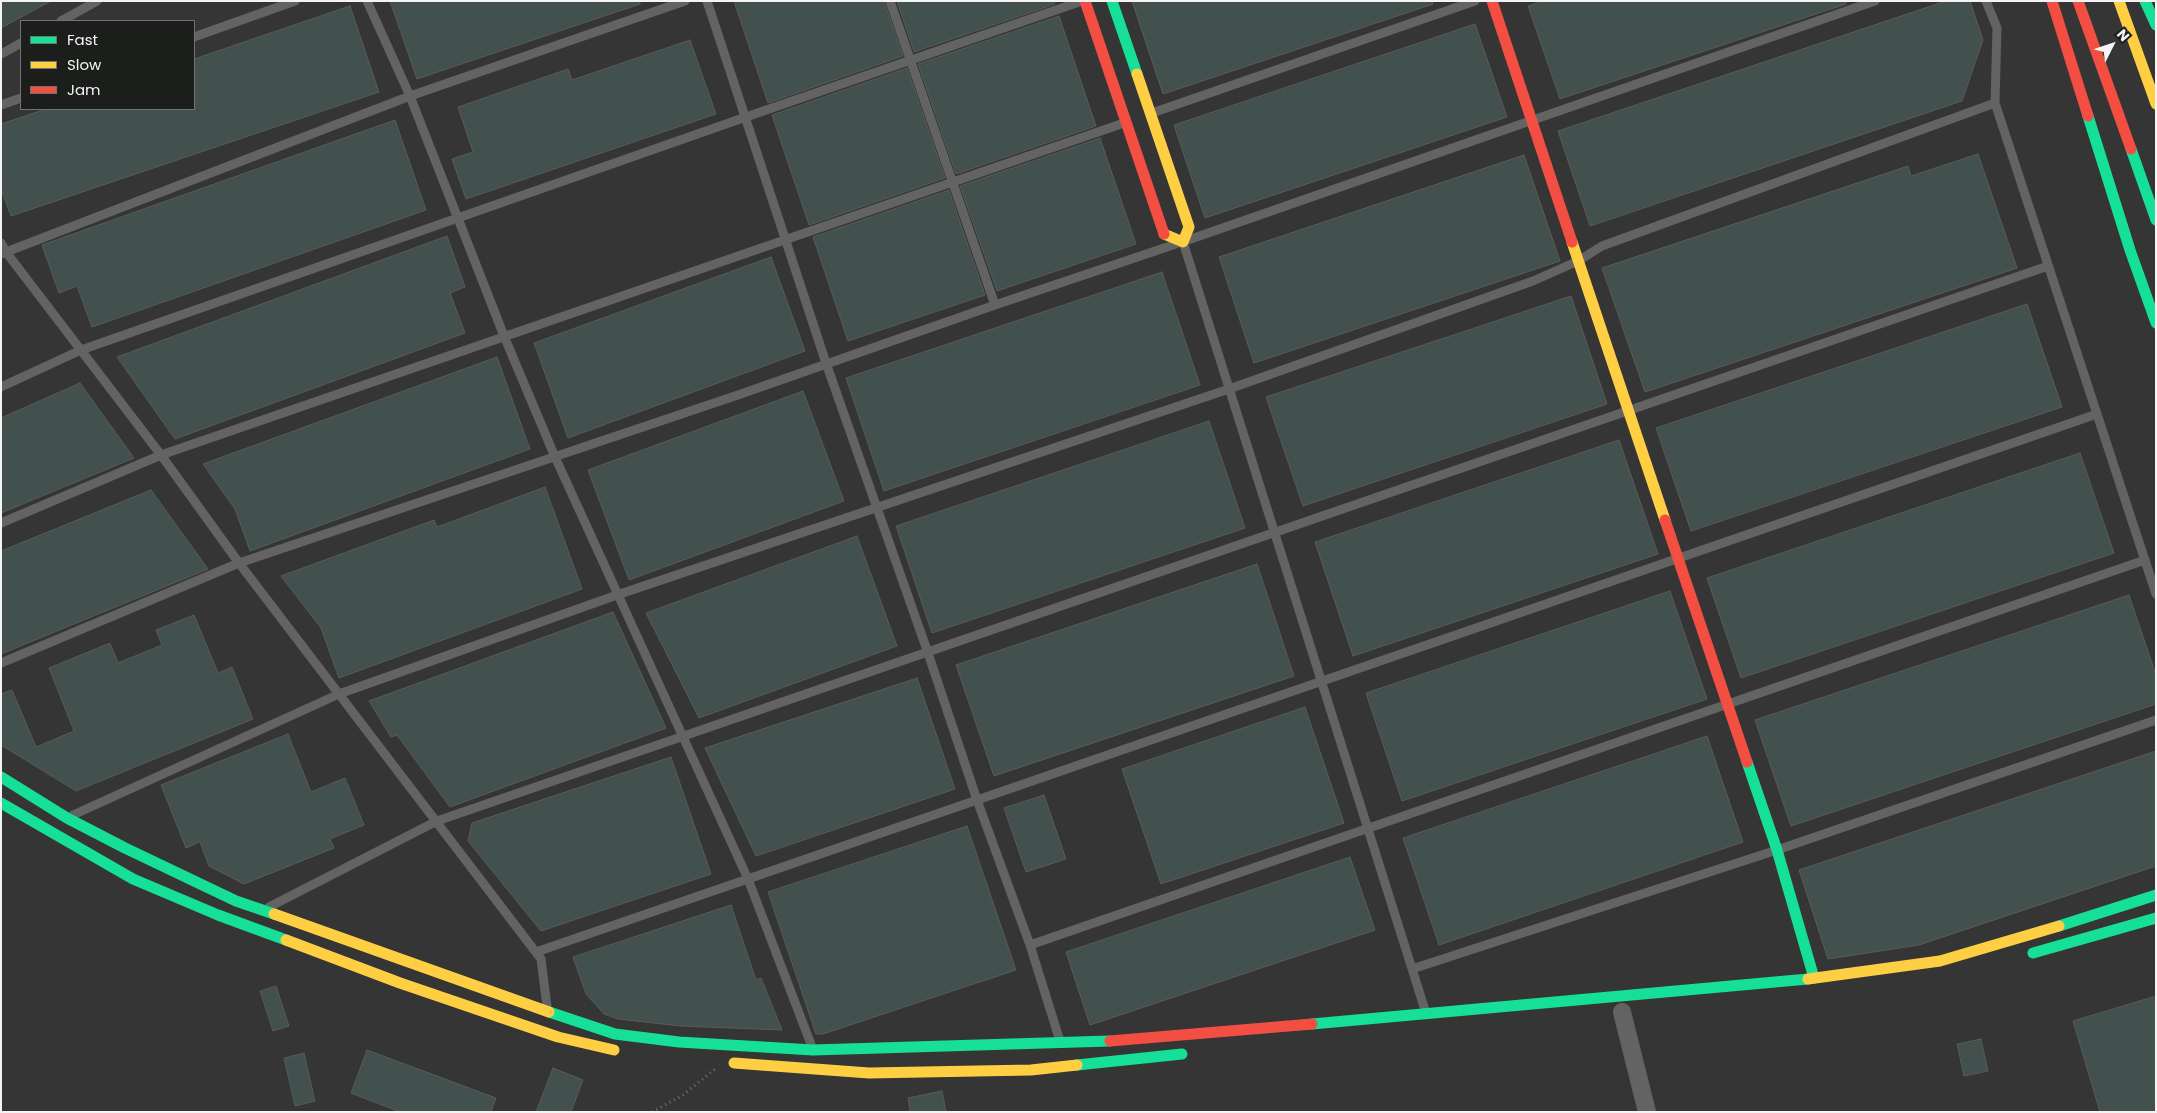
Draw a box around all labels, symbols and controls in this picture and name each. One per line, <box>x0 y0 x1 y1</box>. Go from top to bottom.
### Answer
legend <box>20 20 195 110</box>
north arrow <box>2087 20 2137 70</box>
text: N <box>2112 25 2134 46</box>
text: Fast <box>67 29 98 50</box>
text: Slow <box>67 54 101 75</box>
text: Jam <box>67 79 101 100</box>

